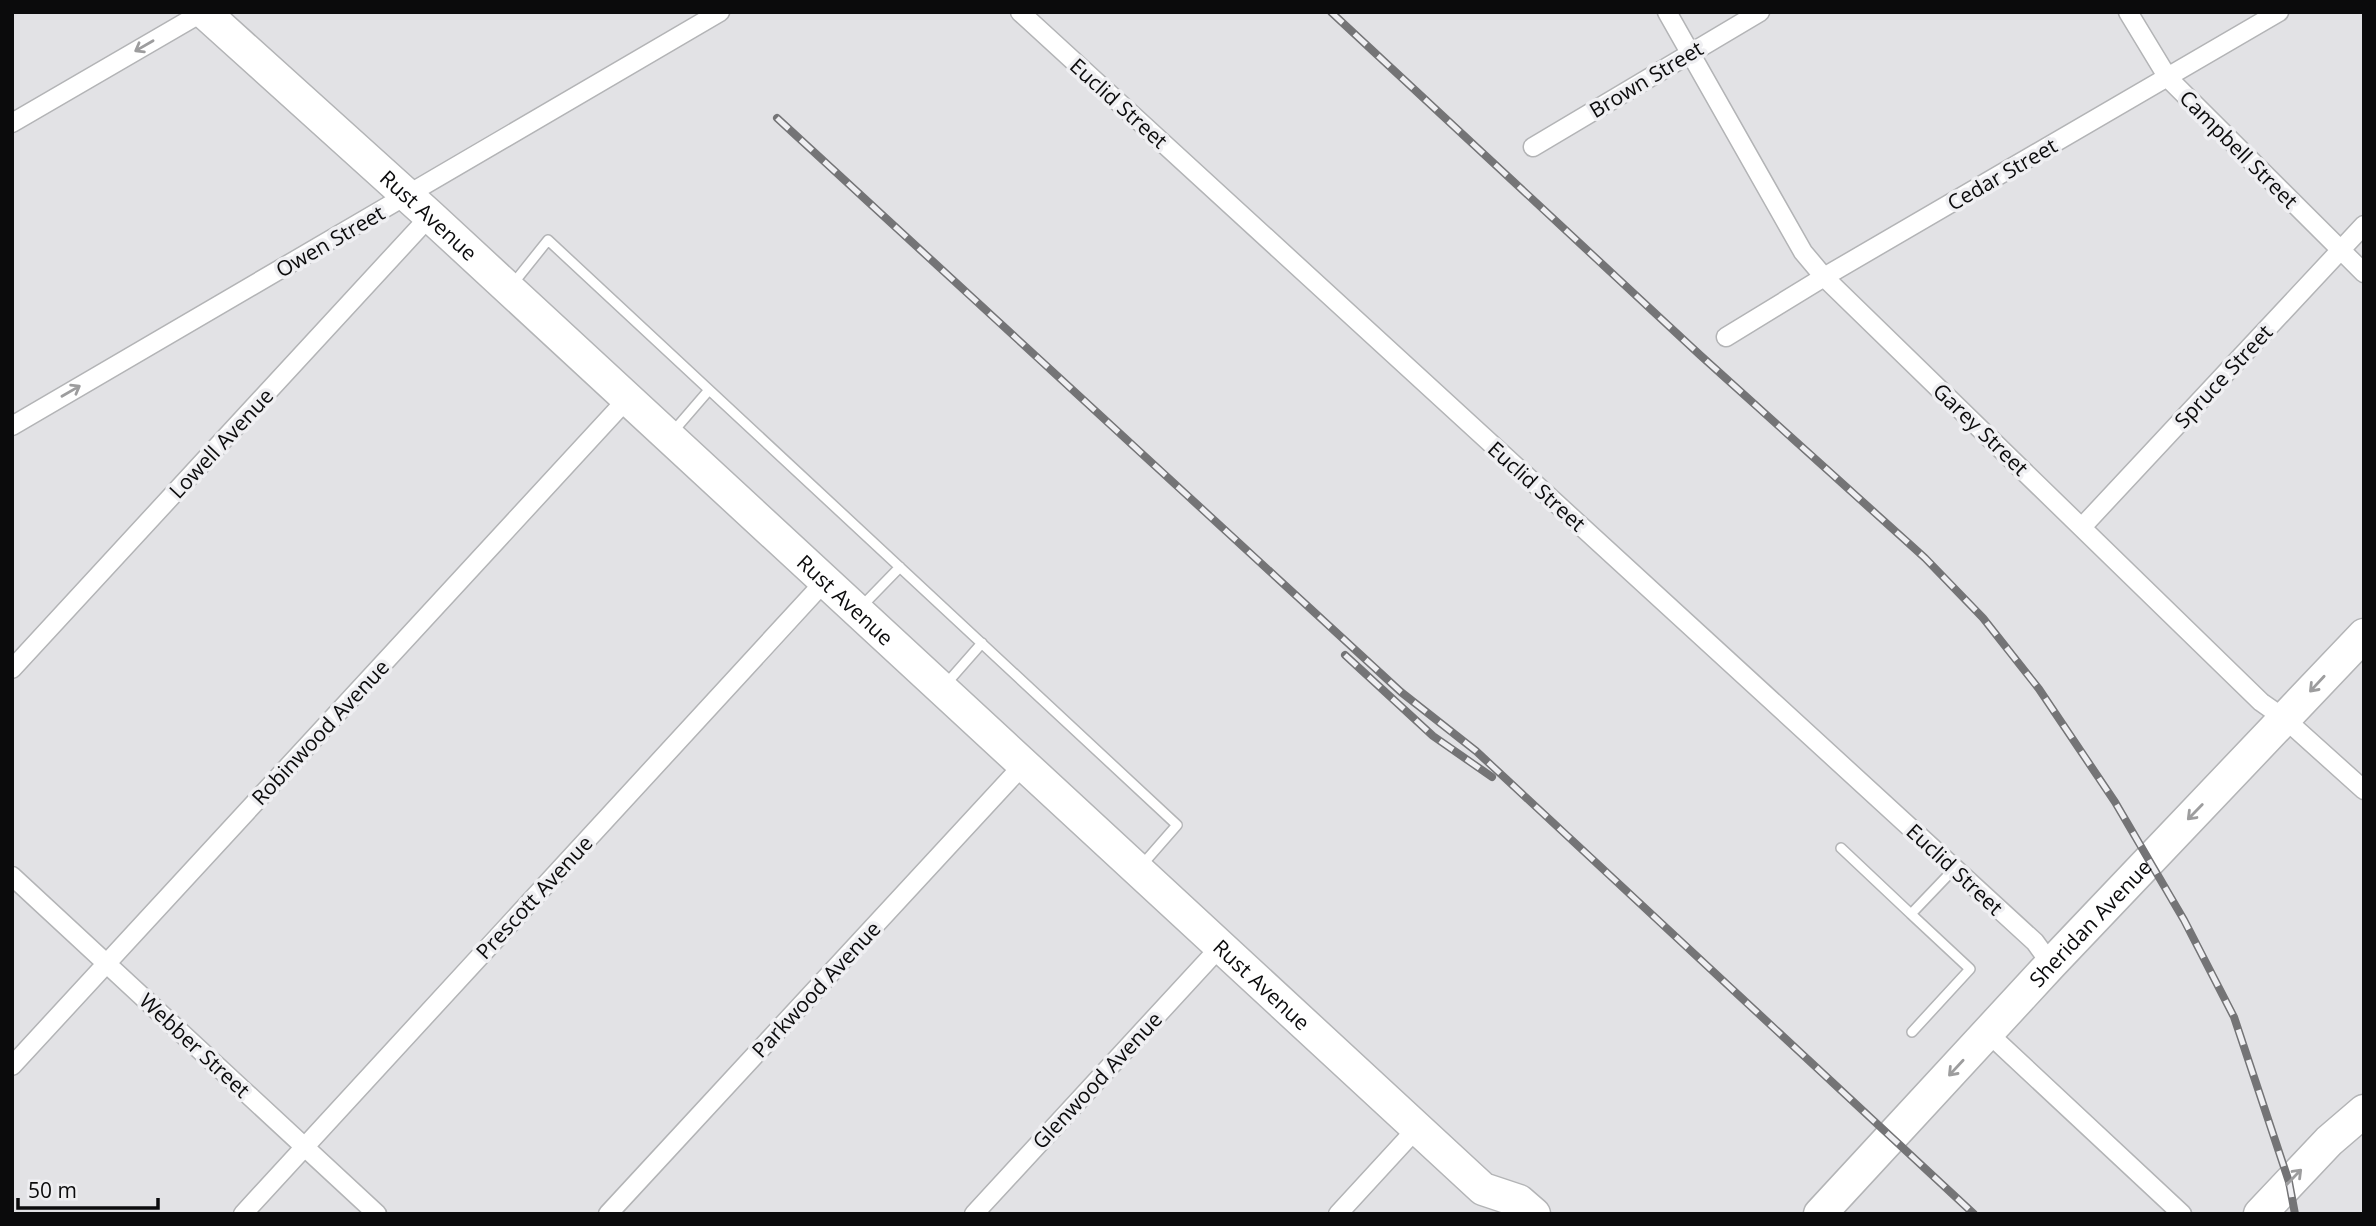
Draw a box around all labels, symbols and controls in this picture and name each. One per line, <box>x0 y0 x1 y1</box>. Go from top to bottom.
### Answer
street label: Brown Street <box>1584 34 1708 124</box>
one-way arrow <box>134 40 154 54</box>
street label: Euclid Street <box>1064 52 1174 154</box>
street label: Campbell Street <box>2174 84 2304 214</box>
street label: Cedar Street <box>1942 131 2062 217</box>
street label: Rust Avenue <box>374 164 483 267</box>
street label: Owen Street <box>270 199 390 283</box>
street label: Spruce Street <box>2168 318 2278 434</box>
street label: Garey Street <box>1927 377 2035 481</box>
street label: Lowell Avenue <box>163 382 279 504</box>
one-way arrow <box>61 384 81 398</box>
street label: Euclid Street <box>1482 435 1592 537</box>
street label: Rust Avenue <box>791 548 900 651</box>
street label: Robinwood Avenue <box>245 653 395 811</box>
one-way arrow <box>2309 675 2325 693</box>
one-way arrow <box>2187 804 2204 821</box>
street label: Euclid Street <box>1901 817 2009 921</box>
street label: Prescott Avenue <box>469 829 599 965</box>
street label: Sheridan Avenue <box>2023 853 2157 993</box>
street label: Parkwood Avenue <box>745 915 887 1063</box>
street label: Rust Avenue <box>1208 933 1316 1036</box>
street label: Webber Street <box>134 987 256 1103</box>
street label: Glenwood Avenue <box>1026 1005 1168 1155</box>
one-way arrow <box>1948 1059 1964 1077</box>
scale bar <box>18 1166 158 1210</box>
one-way arrow <box>2286 1169 2303 1186</box>
text: 50 m <box>28 1176 77 1204</box>

